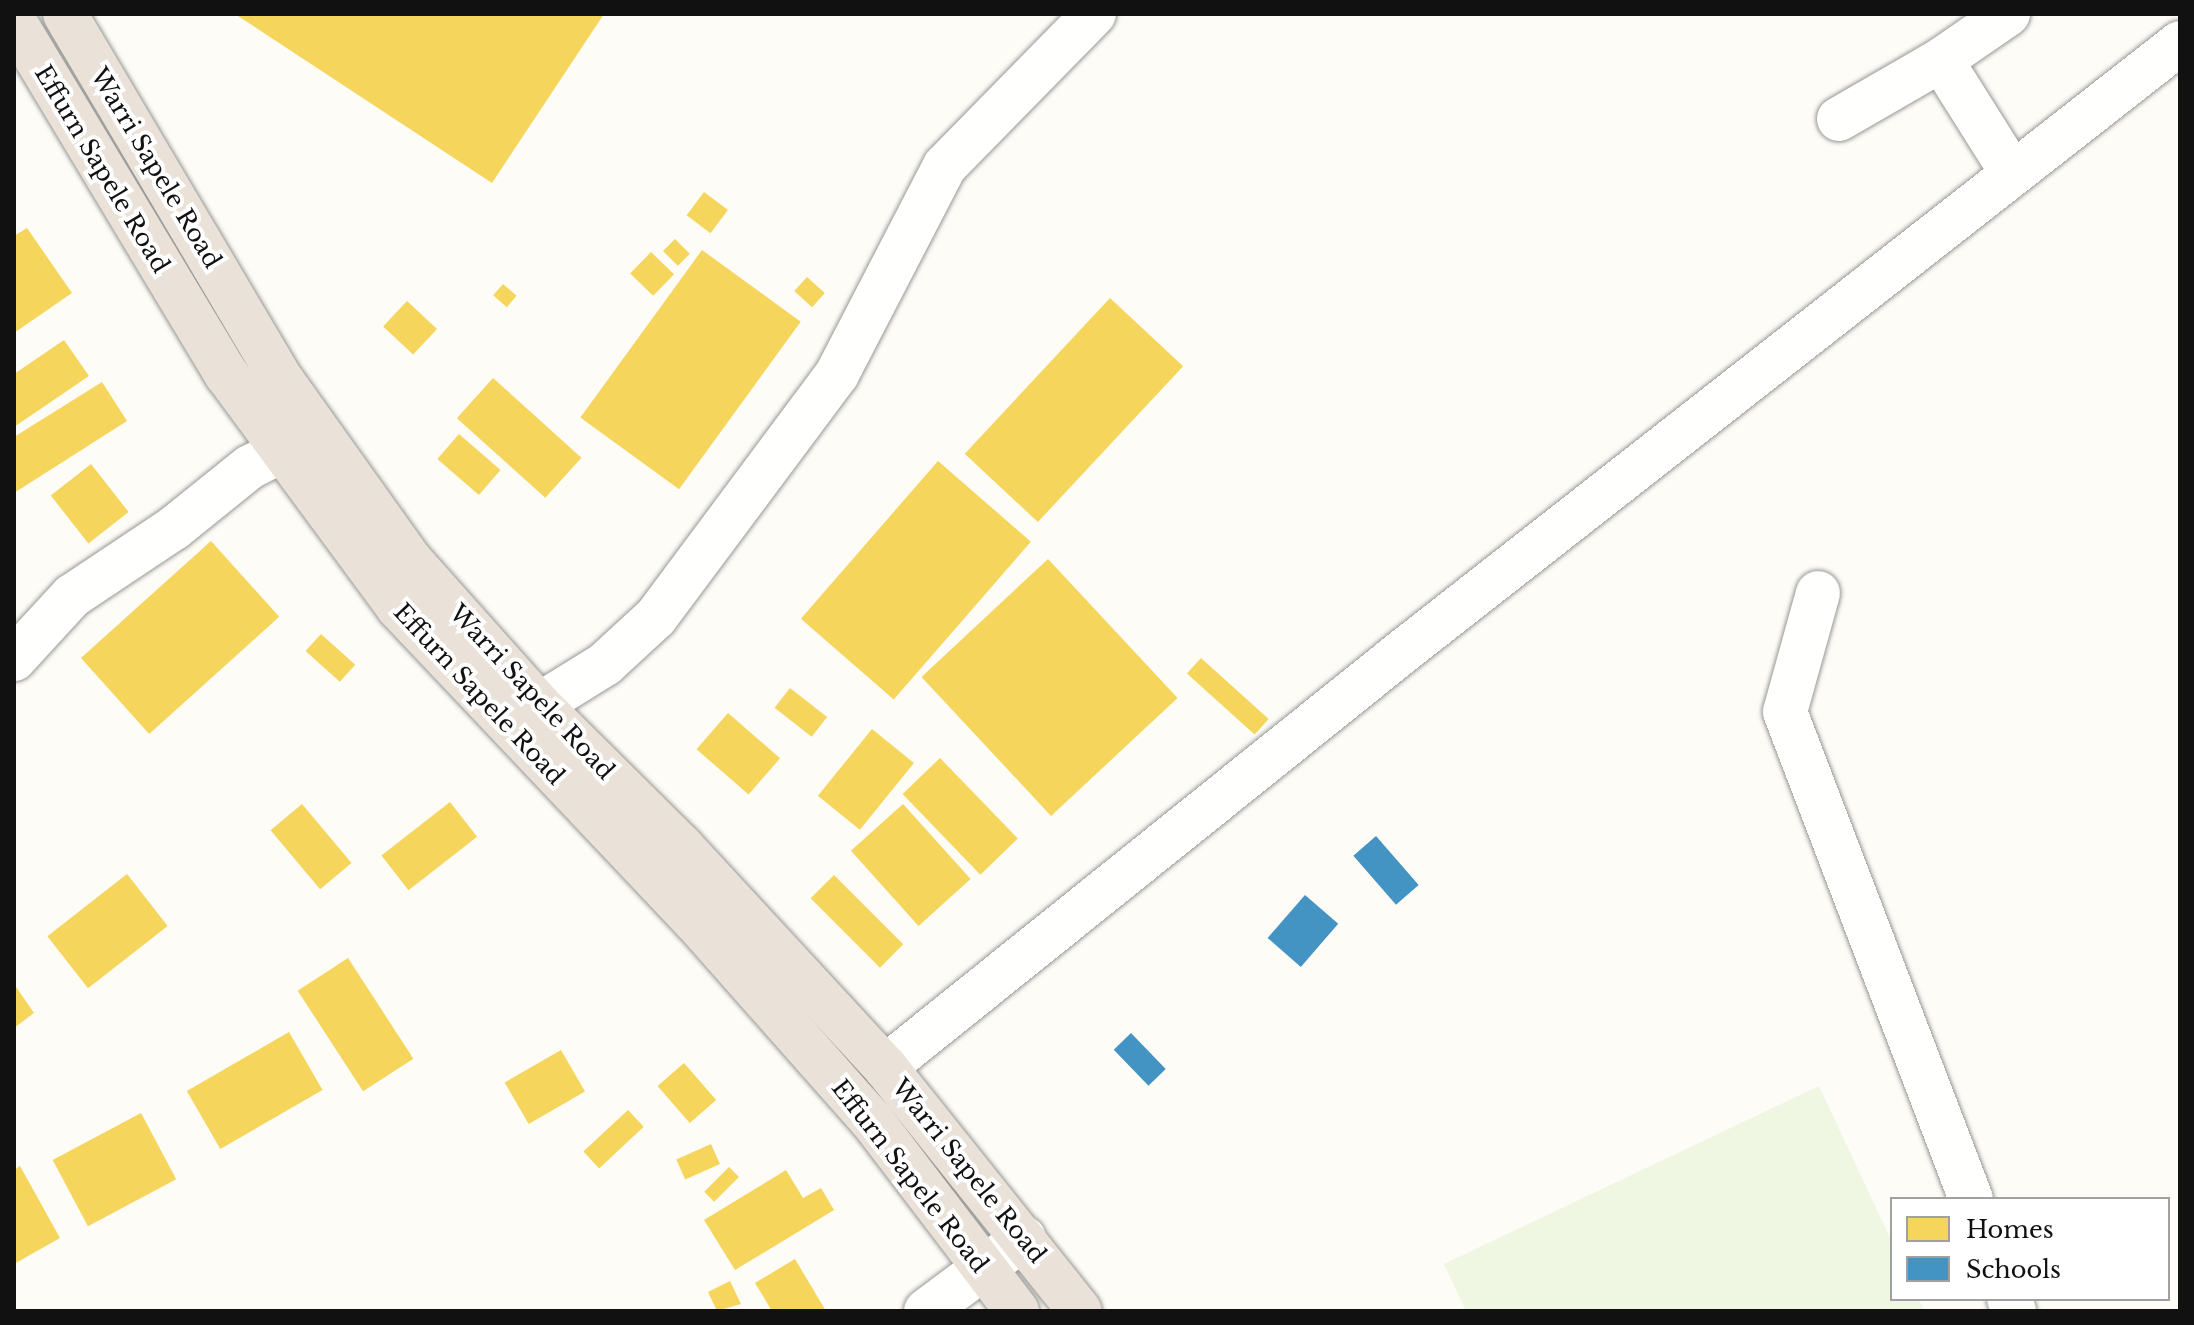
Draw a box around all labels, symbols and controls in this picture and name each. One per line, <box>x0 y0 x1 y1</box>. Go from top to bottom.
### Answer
street label: Effurn Sapele Road <box>29 60 175 278</box>
street label: Warri Sapele Road <box>85 63 227 273</box>
street label: Effurn Sapele Road <box>388 598 570 790</box>
street label: Warri Sapele Road <box>444 599 620 785</box>
street label: Warri Sapele Road <box>886 1073 1052 1269</box>
street label: Effurn Sapele Road <box>826 1074 994 1278</box>
legend <box>1890 1197 2170 1301</box>
text: Homes <box>1966 1215 2054 1244</box>
text: Schools <box>1966 1255 2061 1284</box>

